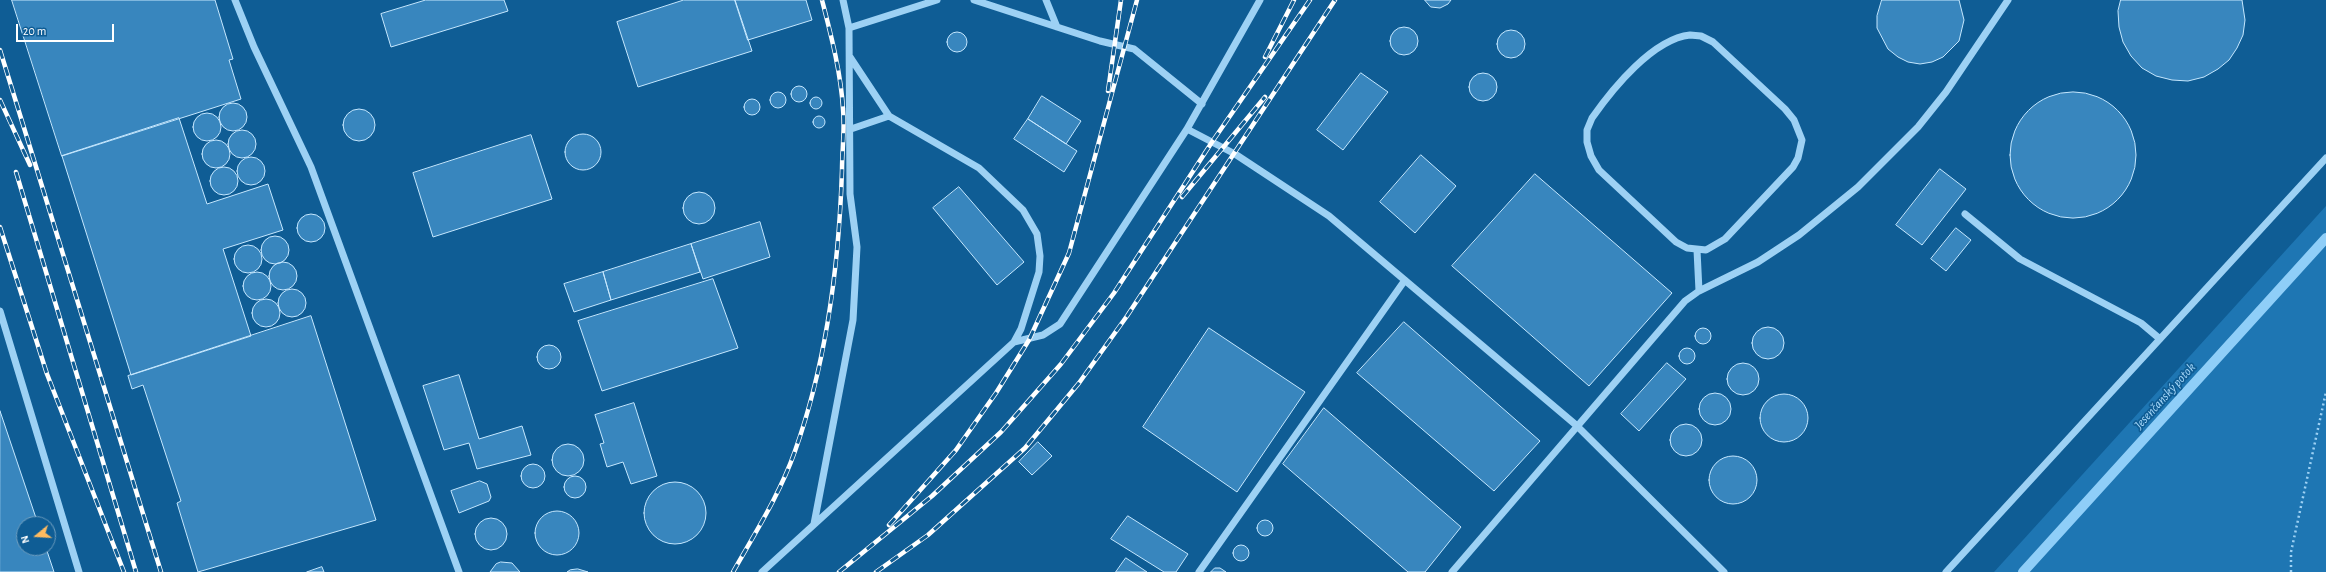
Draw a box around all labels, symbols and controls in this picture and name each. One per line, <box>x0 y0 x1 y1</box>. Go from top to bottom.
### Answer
scale bar <box>18 16 116 42</box>
text: 20 m <box>23 25 46 37</box>
water label: Jesenčanský potok <box>2131 360 2199 432</box>
north arrow <box>16 516 56 556</box>
text: N <box>19 534 31 545</box>

